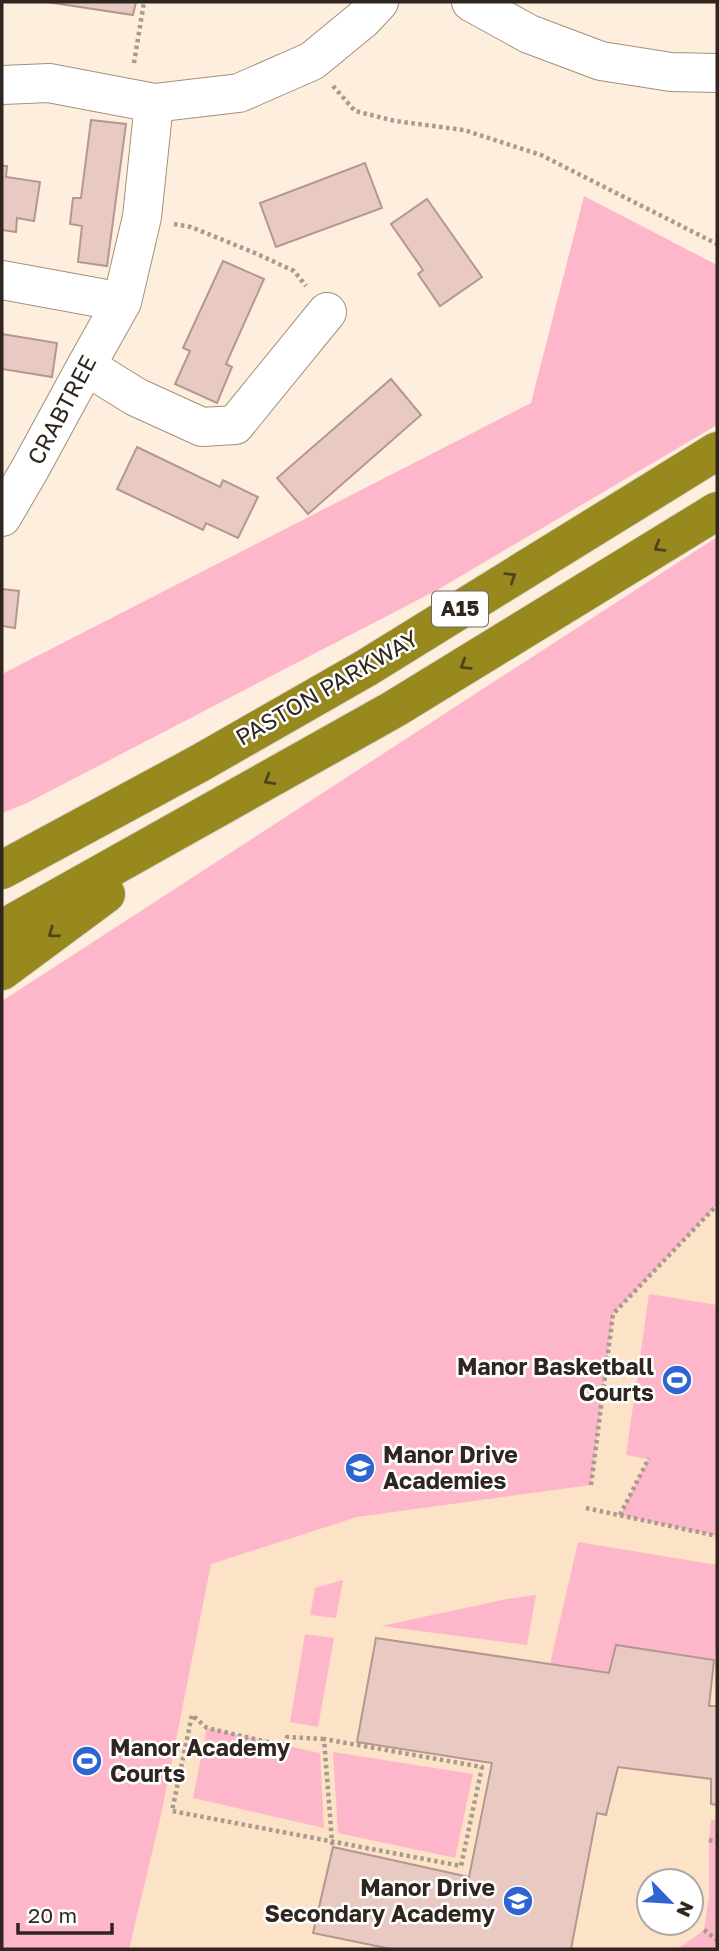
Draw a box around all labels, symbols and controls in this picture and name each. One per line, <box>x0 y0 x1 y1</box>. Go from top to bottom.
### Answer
street label: CRABTREE <box>21 350 102 469</box>
one-way arrow <box>654 538 667 551</box>
one-way arrow <box>504 572 517 585</box>
road number: A15 <box>432 592 488 626</box>
street label: PASTON PARKWAY <box>230 623 423 751</box>
one-way arrow <box>460 657 473 670</box>
one-way arrow <box>263 772 276 785</box>
one-way arrow <box>48 925 61 937</box>
place label: Manor Basketball Courts <box>457 1352 654 1406</box>
sports icon: Manor Basketball Courts <box>660 1363 694 1397</box>
place label: Manor Drive Academies <box>383 1440 518 1494</box>
school or university icon: Manor Drive Academies <box>343 1451 377 1485</box>
place label: Manor Academy Courts <box>110 1733 290 1787</box>
sports icon: Manor Academy Courts <box>70 1744 104 1778</box>
north arrow <box>635 1867 705 1937</box>
place label: Manor Drive Secondary Academy <box>265 1873 495 1927</box>
school or university icon: Manor Drive Secondary Academy <box>501 1884 535 1918</box>
scale bar <box>18 1892 112 1936</box>
text: N <box>672 1898 699 1921</box>
text: 20 m <box>28 1902 77 1928</box>

